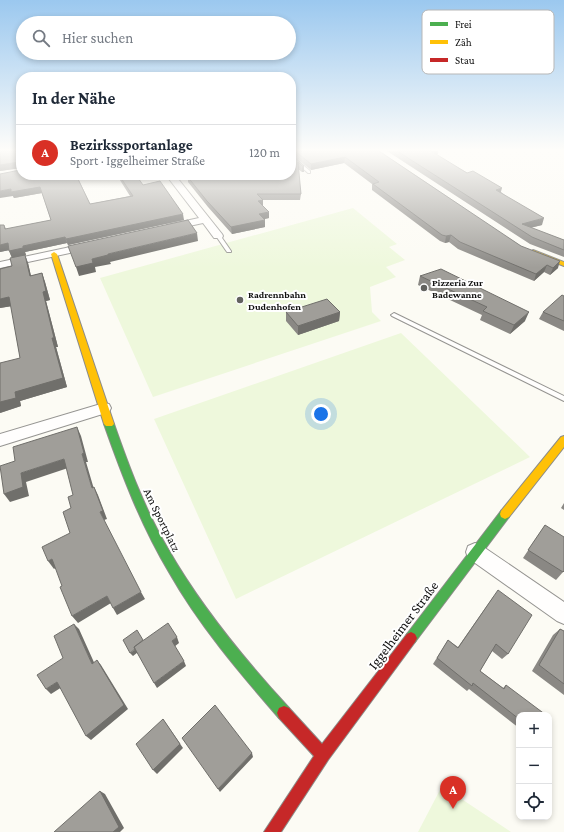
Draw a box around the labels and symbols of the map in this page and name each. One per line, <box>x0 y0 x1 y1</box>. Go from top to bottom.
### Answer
legend <box>422 10 554 74</box>
text: Frei <box>455 18 472 30</box>
text: Zäh <box>455 36 472 48</box>
text: Stau <box>455 54 475 66</box>
place label: Pizzeria Zur Badewanne <box>432 277 483 300</box>
marker: Pizzeria Zur Badewanne <box>419 283 429 293</box>
place label: Radrennbahn Dudenhofen <box>248 289 306 312</box>
marker: Radrennbahn Dudenhofen <box>235 295 245 305</box>
your location <box>311 404 331 424</box>
street label: Am Sportplatz <box>141 486 183 554</box>
street label: Iggelheimer Straße <box>365 578 441 672</box>
pin: A <box>440 776 466 809</box>

